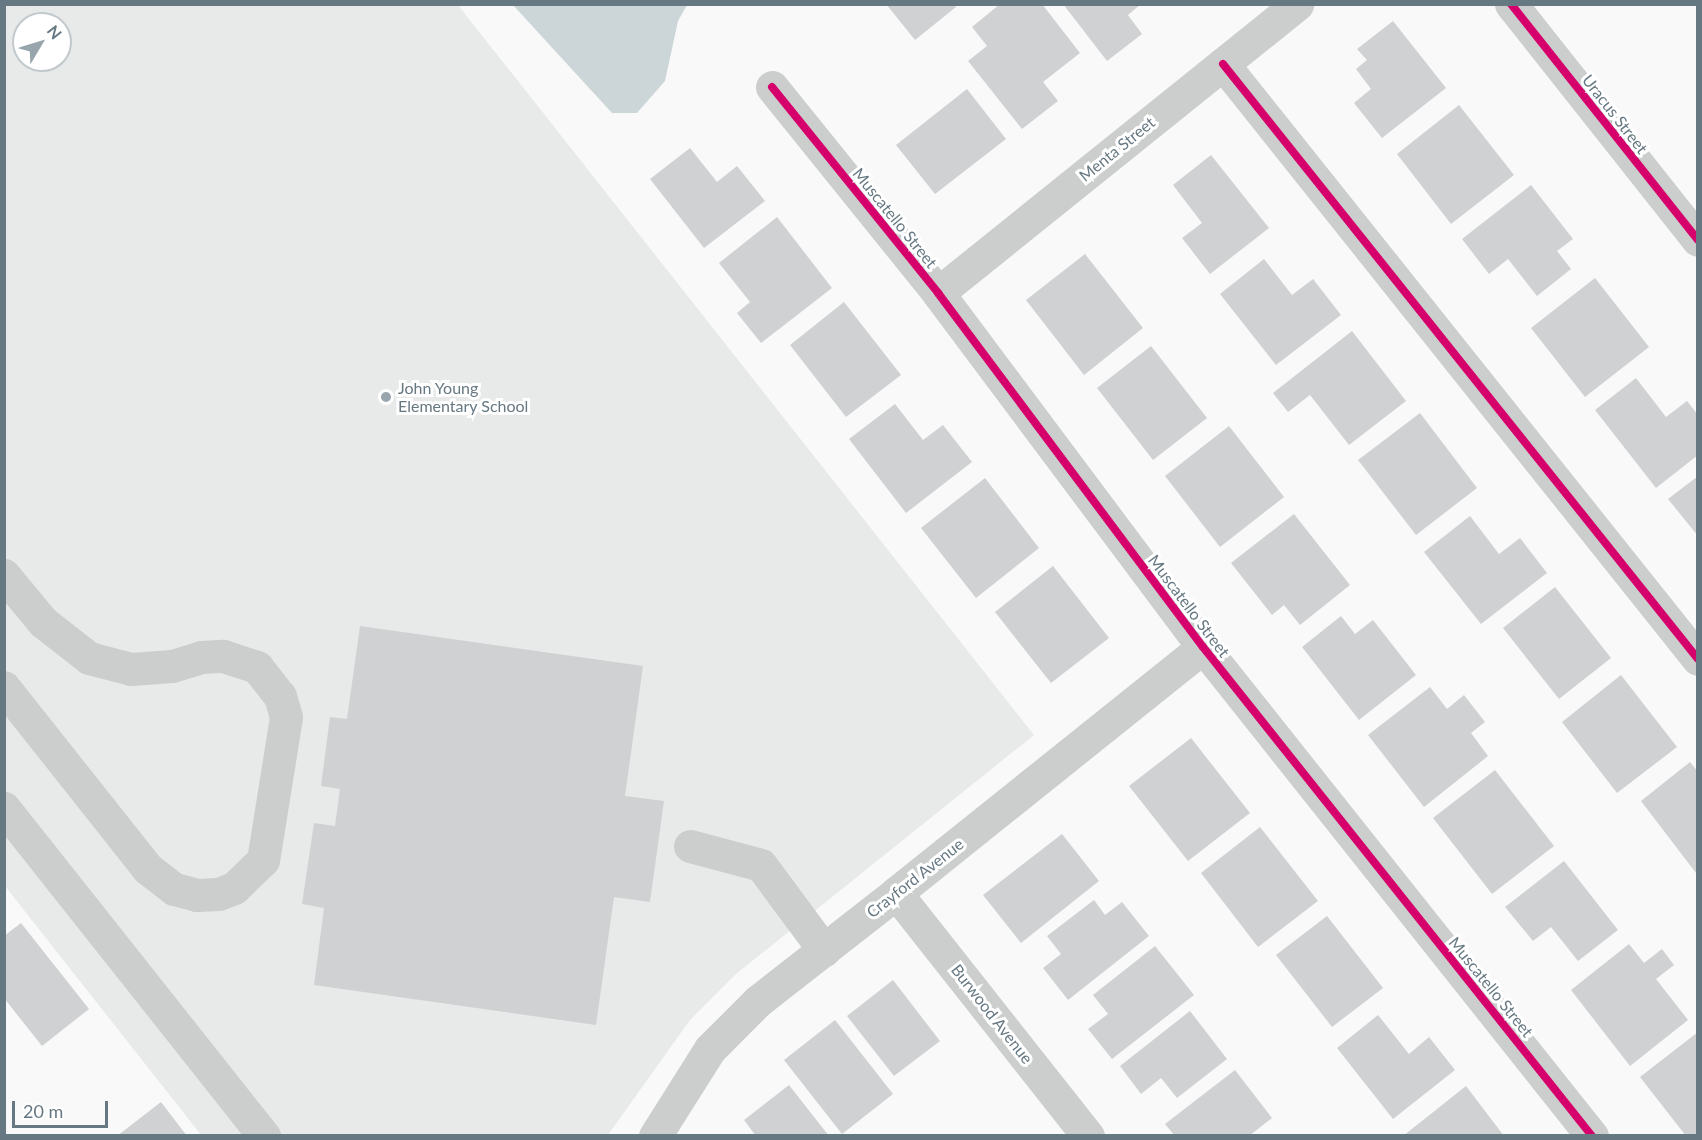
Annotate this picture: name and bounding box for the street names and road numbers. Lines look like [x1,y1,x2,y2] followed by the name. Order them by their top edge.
[1578,71,1652,157] street label: Uracus Street
[1075,113,1159,185] street label: Menta Street
[849,164,941,272] street label: Muscatello Street
[1144,551,1234,661] street label: Muscatello Street
[862,834,968,922] street label: Crayford Avenue
[1445,933,1537,1041] street label: Muscatello Street
[947,960,1037,1068] street label: Burwood Avenue

